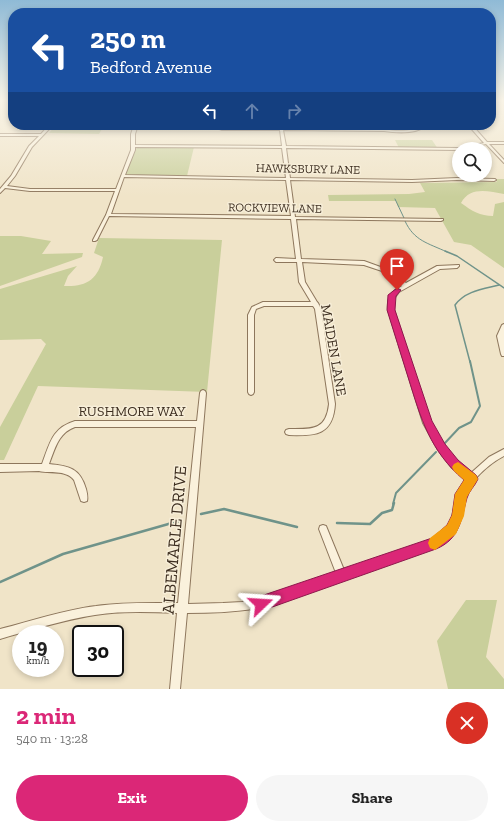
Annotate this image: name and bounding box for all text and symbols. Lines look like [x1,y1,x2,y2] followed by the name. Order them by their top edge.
[90,22,166,55] text: 250 m
[24,24,76,76] icon: left
[90,56,212,78] text: Bedford Avenue
[199,100,221,122] icon: left
[241,100,263,122] icon: ahead
[283,100,305,122] icon: right
[452,142,492,182] map controls
[452,142,492,182] button: search
[256,161,360,177] street label: HAWKSBURY LANE
[228,200,322,216] street label: ROCKVIEW LANE
[380,249,414,290] pin
[386,255,408,277] icon: arrive
[317,303,350,397] street label: MAIDEN LANE
[78,403,186,420] street label: RUSHMORE WAY
[158,465,190,615] street label: ALBEMARLE DRIVE
[240,583,282,625] position arrow
[72,625,124,677] speed limit sign: 30
[29,634,47,658] text: 19
[27,655,49,667] text: km/h
[16,701,76,730] text: 2 min
[446,702,488,744] button: close
[16,731,88,746] text: 540 m · 13:28
[16,775,248,821] button: Exit
[256,775,488,821] button: Share

